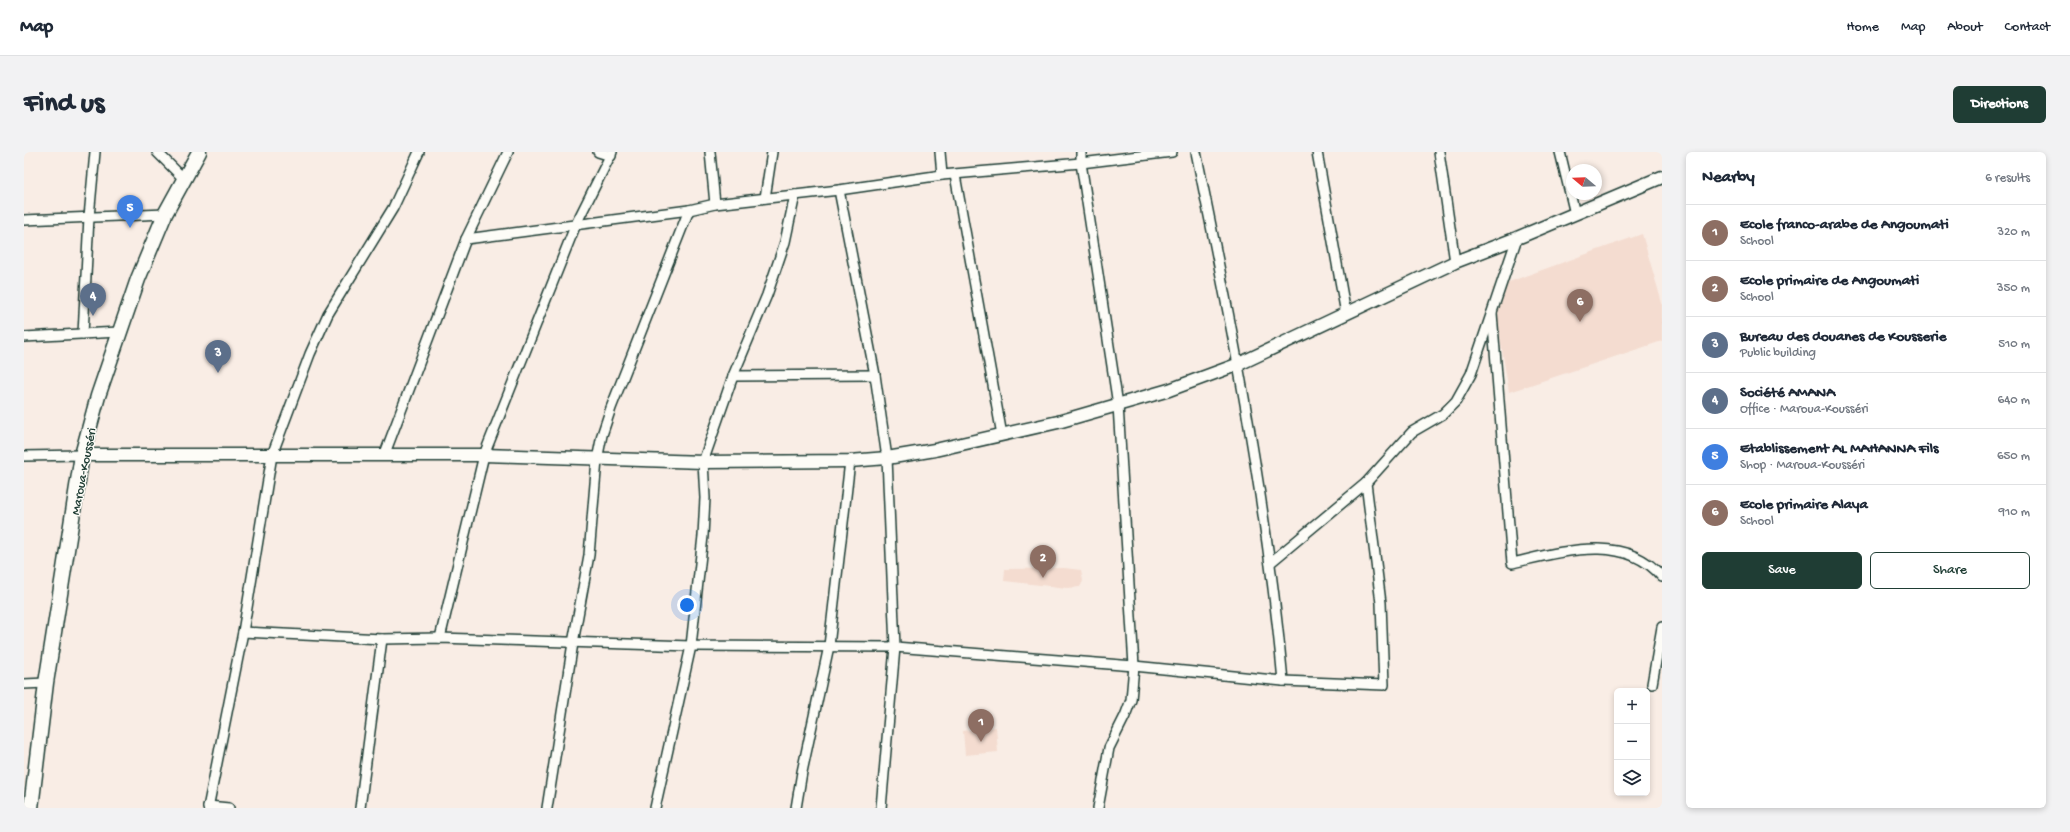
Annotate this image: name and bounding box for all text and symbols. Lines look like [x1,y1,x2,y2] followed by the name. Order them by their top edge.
[20,16,53,39] text: Map
[1847,19,1879,36] text: Home
[1901,19,1925,36] text: Map
[1947,19,1983,36] text: About
[2005,19,2050,36] text: Contact
[1953,86,2046,123] button: Directions
[24,88,104,121] text: Find us
[1566,164,1602,200] north arrow
[1702,168,1755,188] text: Nearby
[1985,171,2030,186] text: 6 results
[117,195,143,228] pin: 5
[1740,216,1949,234] text: Ecole franco-arabe de Angoumati
[1712,225,1718,240] text: 1
[1997,225,2030,240] text: 320 m
[1740,234,1774,249] text: School
[1740,272,1919,290] text: Ecole primaire de Angoumati
[1712,281,1718,296] text: 2
[1997,281,2030,296] text: 350 m
[80,283,106,316] pin: 4
[1567,289,1593,322] pin: 6
[1740,290,1774,305] text: School
[1740,328,1946,346] text: Bureau des douanes de Kousserie
[1712,337,1718,352] text: 3
[1998,337,2030,352] text: 510 m
[205,340,231,373] pin: 3
[1740,346,1816,361] text: Public building
[1740,384,1835,402] text: Société AMANA
[1712,393,1718,408] text: 4
[1998,393,2030,408] text: 640 m
[1740,402,1869,417] text: Office · Maroua-Kousséri
[69,426,100,516] street label: Maroua-Kousséri
[1740,440,1939,458] text: Etablissement AL MAHANNA Fils
[1712,449,1718,464] text: 5
[1997,449,2030,464] text: 650 m
[1740,458,1865,473] text: Shop · Maroua-Kousséri
[1740,496,1868,514] text: Ecole primaire Alaya
[1712,505,1718,520] text: 6
[1999,505,2030,520] text: 910 m
[1740,514,1774,529] text: School
[1030,545,1056,578] pin: 2
[1702,552,1862,589] button: Save
[1870,552,2030,589] button: Share
[677,595,697,615] your location
[1614,688,1650,796] map controls
[1614,688,1650,724] button: +
[968,709,994,742] pin: 1
[1614,724,1650,760] button: −
[1614,760,1650,796] button: layers

